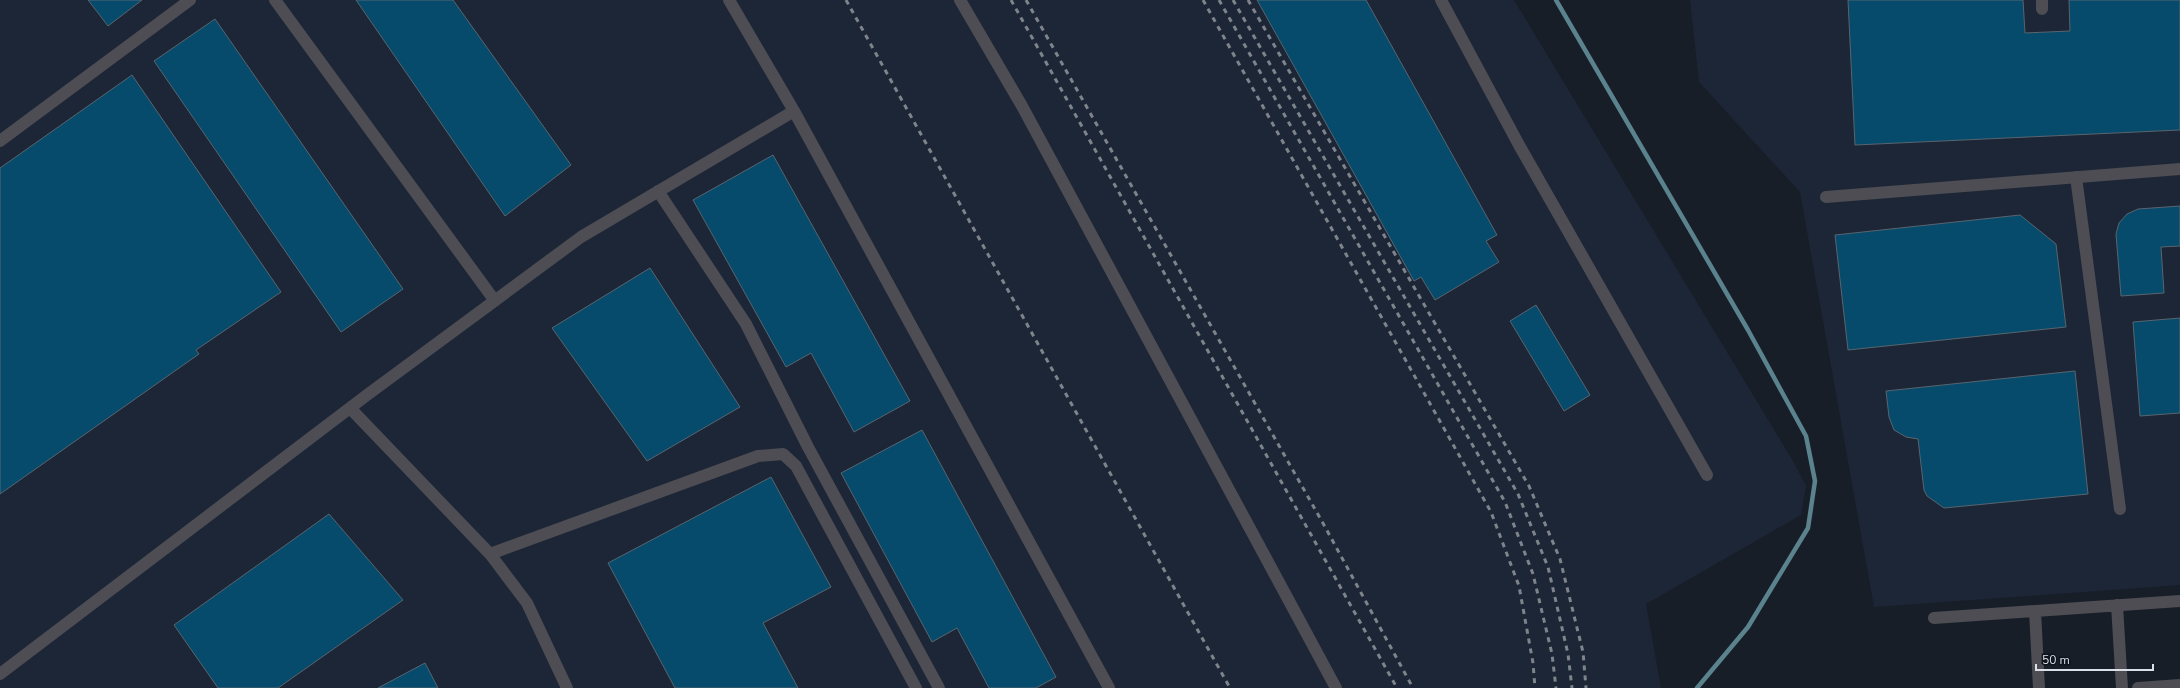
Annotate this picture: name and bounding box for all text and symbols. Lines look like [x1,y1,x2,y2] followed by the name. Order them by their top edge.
[2036,646,2153,672] scale bar
[2042,652,2070,668] text: 50 m

